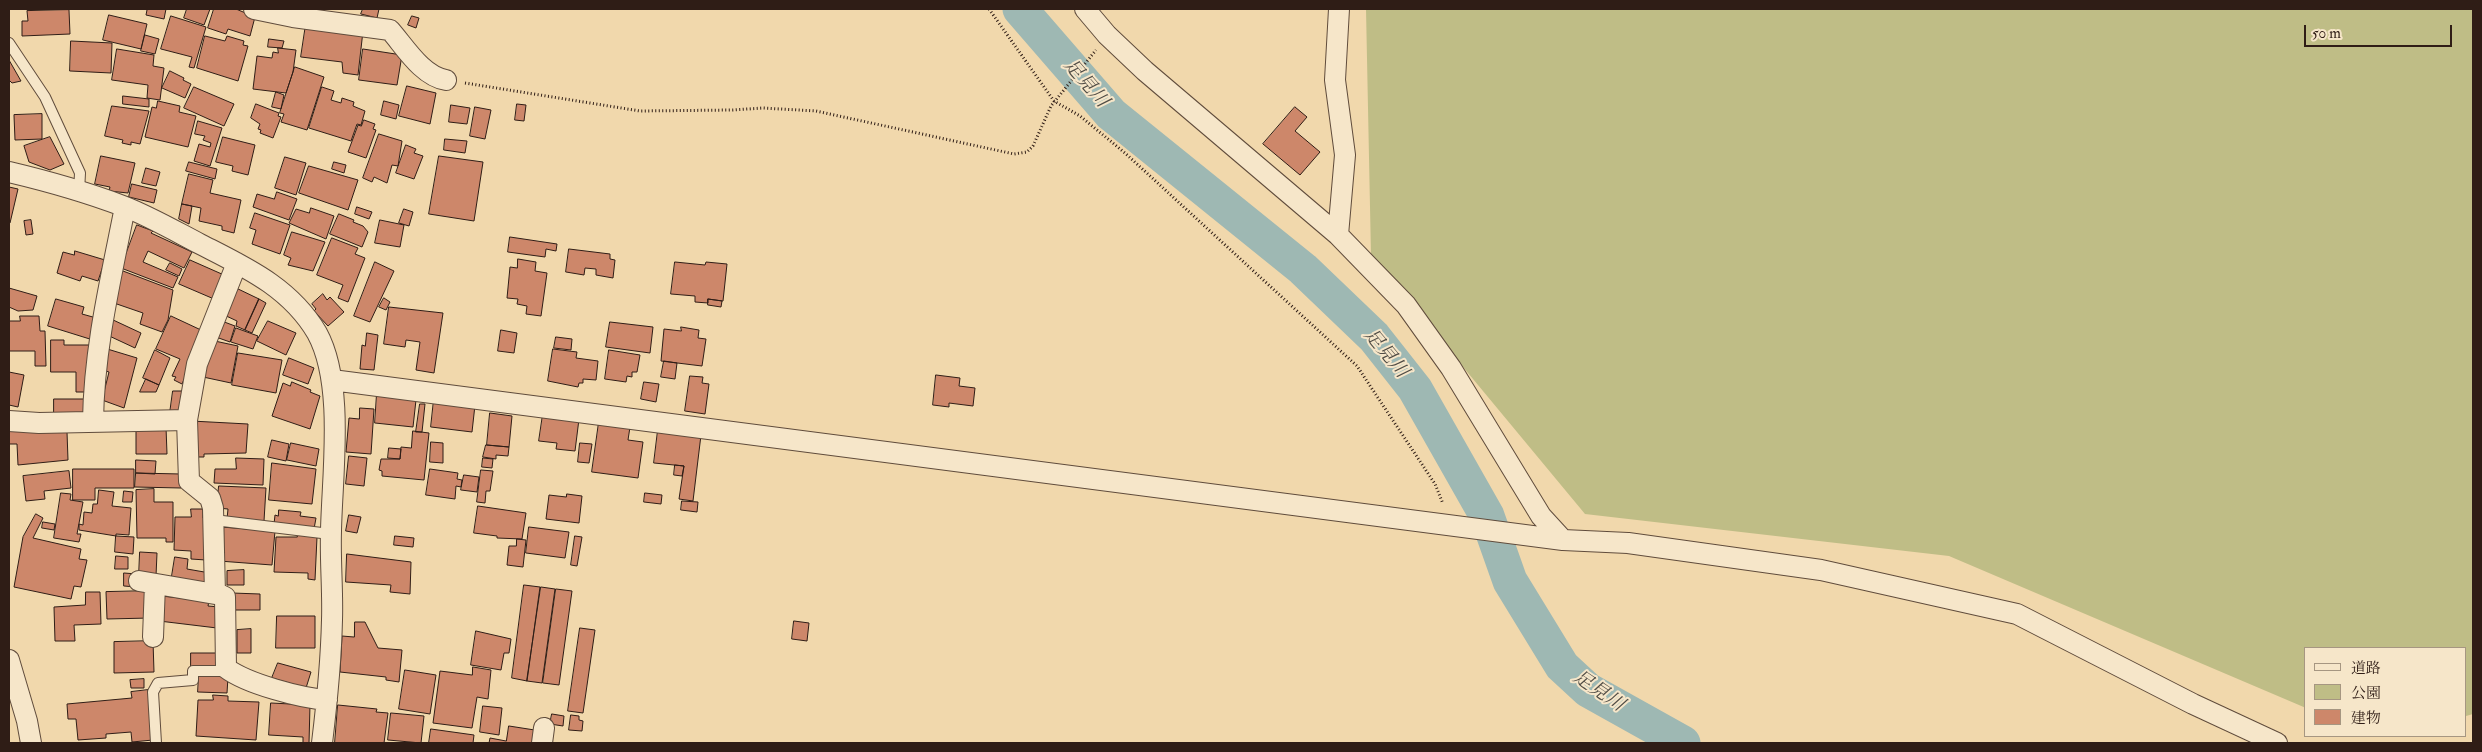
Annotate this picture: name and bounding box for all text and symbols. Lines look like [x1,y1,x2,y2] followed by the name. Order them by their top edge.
[2307,15,2454,47] scale bar
[2312,24,2341,43] text: 50 m
[1058,55,1112,113] water label: 足見川
[1358,325,1412,383] water label: 足見川
[2304,647,2467,737] legend
[2351,659,2381,678] text: 道路
[1568,667,1628,717] water label: 足見川
[2351,684,2381,703] text: 公園
[2351,709,2381,728] text: 建物

